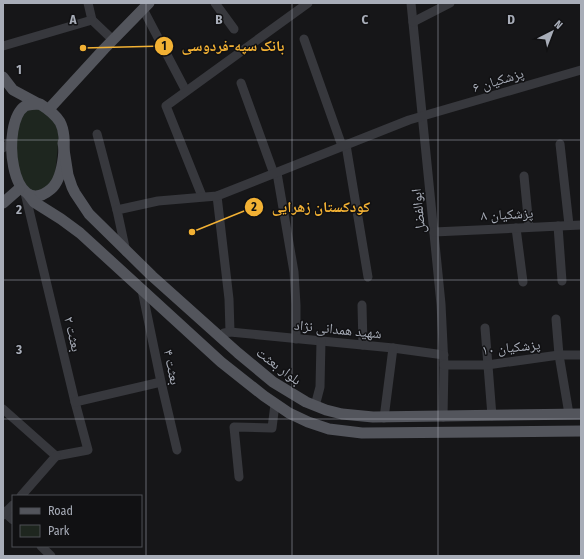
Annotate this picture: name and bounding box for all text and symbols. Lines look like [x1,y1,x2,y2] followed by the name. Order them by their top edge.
[68,12,77,27] text: A
[215,12,223,27] text: B
[362,12,369,27] text: C
[507,12,515,27] text: D
[532,12,572,52] north arrow
[552,18,565,32] text: N
[154,33,293,60] callout: بانک سپه-فردوسی
[182,37,284,55] text: بانک سپه-فردوسی
[161,39,167,53] text: 1
[16,62,22,77] text: 1
[471,65,526,96] street label: پزشکیان ۶
[408,188,429,234] street label: ابوالفضل
[244,193,379,220] callout: کودکستان زهرایی
[272,198,371,216] text: کودکستان زهرایی
[250,200,257,214] text: 2
[15,202,22,217] text: 2
[480,205,534,224] street label: پزشکیان ۸
[60,315,85,354] street label: بعثت ۲
[293,316,382,343] street label: شهید همدانی نژاد
[481,336,541,359] street label: پزشکیان ۱۰
[15,342,22,357] text: 3
[253,344,305,389] street label: بلوار بعثت
[159,348,184,386] street label: بعثت ۴
[12,495,142,547] legend
[48,504,73,518] text: Road
[48,524,70,538] text: Park

